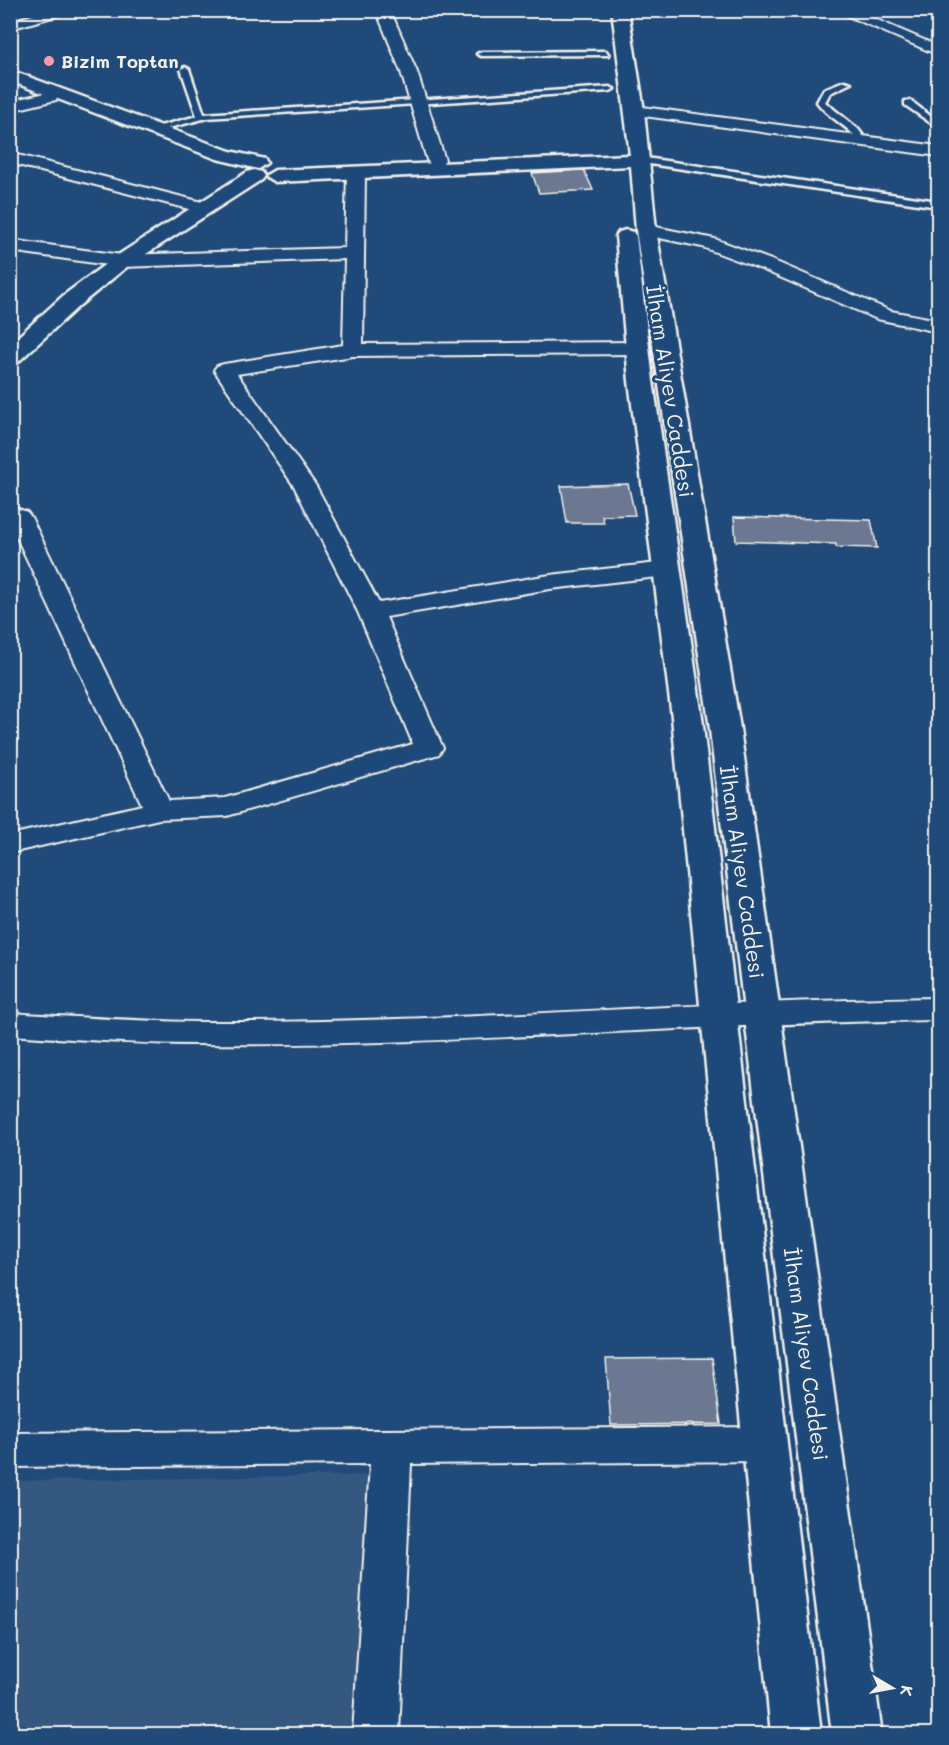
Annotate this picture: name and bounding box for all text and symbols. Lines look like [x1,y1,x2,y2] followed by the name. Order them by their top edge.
[61,49,179,73] place label: Bizim Toptan
[42,54,56,68] marker: Bizim Toptan
[641,283,701,499] street label: İlham Aliyev Caddesi
[715,764,771,980] street label: İlham Aliyev Caddesi
[779,1246,835,1462] street label: İlham Aliyev Caddesi
[862,1658,922,1718] north arrow
[896,1684,919,1698] text: K

